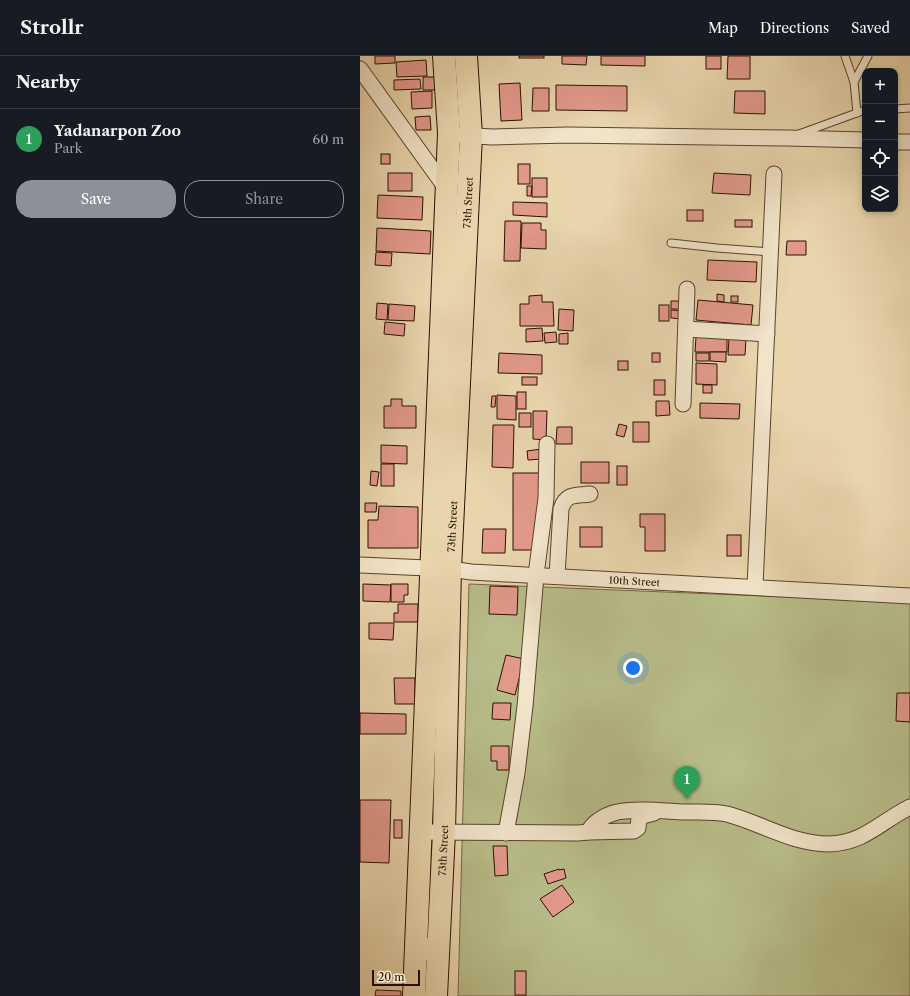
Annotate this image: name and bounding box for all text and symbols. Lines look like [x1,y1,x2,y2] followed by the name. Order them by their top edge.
[20,16,84,39] text: Strollr
[708,19,738,37] text: Map
[760,19,829,37] text: Directions
[851,19,890,37] text: Saved
[862,68,898,212] map controls
[862,68,898,104] button: +
[16,72,80,92] text: Nearby
[862,104,898,140] button: −
[54,121,181,140] text: Yadanarpon Zoo
[26,131,32,147] text: 1
[313,131,344,147] text: 60 m
[54,140,82,156] text: Park
[862,140,898,176] button: locate
[461,176,476,229] street label: 73th Street
[862,176,898,212] button: layers
[16,180,176,218] button: Save
[184,180,344,218] button: Share
[445,500,460,552] street label: 73th Street
[608,574,661,589] street label: 10th Street
[623,658,643,678] your location
[674,766,700,799] pin: 1
[436,824,451,876] street label: 73th Street
[372,968,420,987] scale bar
[378,970,404,984] text: 20 m

